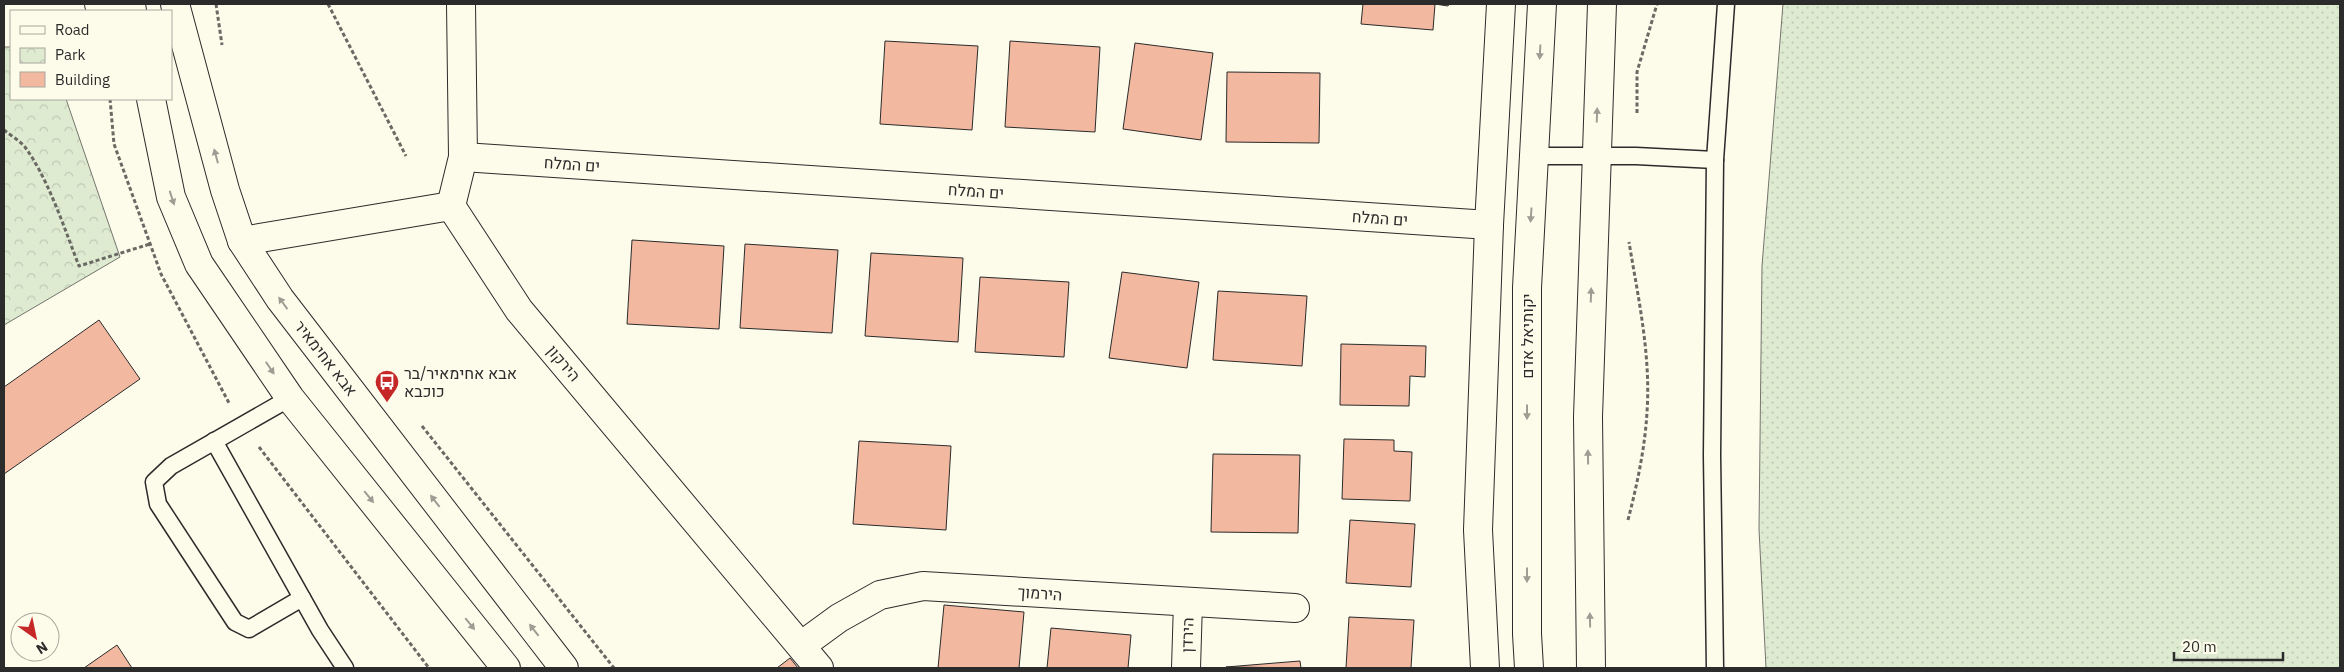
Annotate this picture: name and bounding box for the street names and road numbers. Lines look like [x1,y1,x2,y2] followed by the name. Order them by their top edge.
[543,152,601,176] street label: ים המלח
[947,179,1005,203] street label: ים המלח
[1351,206,1409,230] street label: ים המלח
[1517,293,1537,379] street label: יקותיאל אדם
[290,316,362,400] street label: אבא אחימאיר
[543,341,585,385] street label: הירקון
[1017,581,1063,605] street label: הירמוך
[1176,617,1198,653] street label: הירדן

